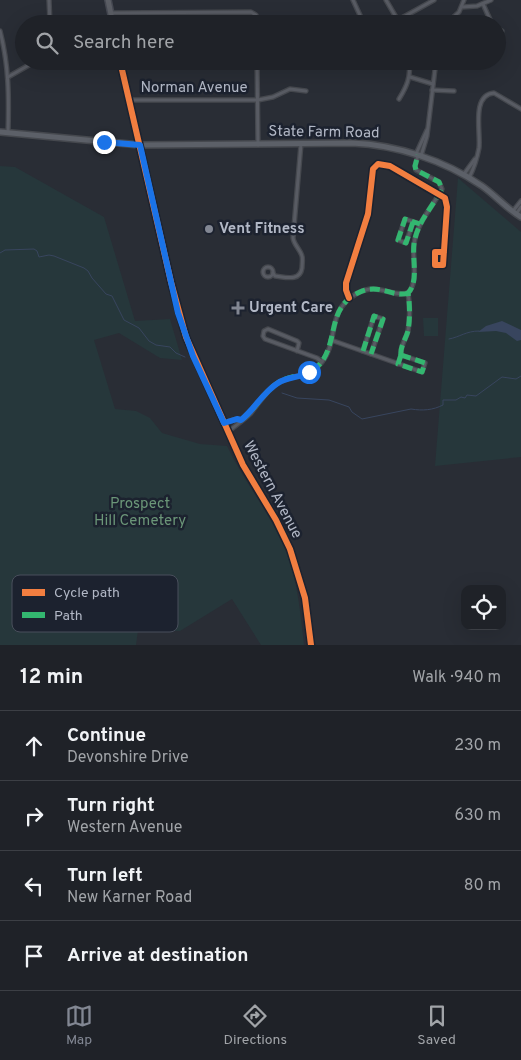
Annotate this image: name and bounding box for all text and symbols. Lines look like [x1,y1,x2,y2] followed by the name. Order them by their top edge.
[15,15,506,70] search box
[33,29,61,57] icon: search
[73,31,175,55] text: Search here
[140,79,248,98] street label: Norman Avenue
[268,123,380,143] street label: State Farm Road
[93,131,116,154] route end
[219,220,305,239] place label: Vent Fitness
[203,223,215,235] marker: Vent Fitness
[249,299,333,318] place label: Urgent Care
[231,301,245,315] marker: Urgent Care
[298,361,321,384] route start
[238,438,306,542] street label: Western Avenue
[94,495,186,531] park label: Prospect Hill Cemetery
[12,575,178,632] legend
[54,585,120,602] text: Cycle path
[461,585,506,630] map controls
[461,585,506,630] button: locate
[54,608,83,625] text: Path
[20,664,83,691] text: 12 min
[412,668,501,688] text: Walk · 940 m
[67,724,146,748] text: Continue
[20,732,48,760] icon: ahead
[454,736,501,756] text: 230 m
[67,748,189,768] text: Devonshire Drive
[67,794,155,818] text: Turn right
[20,802,48,830] icon: right
[454,806,501,826] text: 630 m
[67,818,182,838] text: Western Avenue
[67,864,143,888] text: Turn left
[20,872,48,900] icon: left
[464,876,501,896] text: 80 m
[67,888,192,908] text: New Karner Road
[20,942,48,970] icon: arrive
[67,944,248,968] text: Arrive at destination
[65,1002,93,1049] tab: Map
[223,1002,287,1049] tab: Directions
[417,1002,456,1049] tab: Saved

